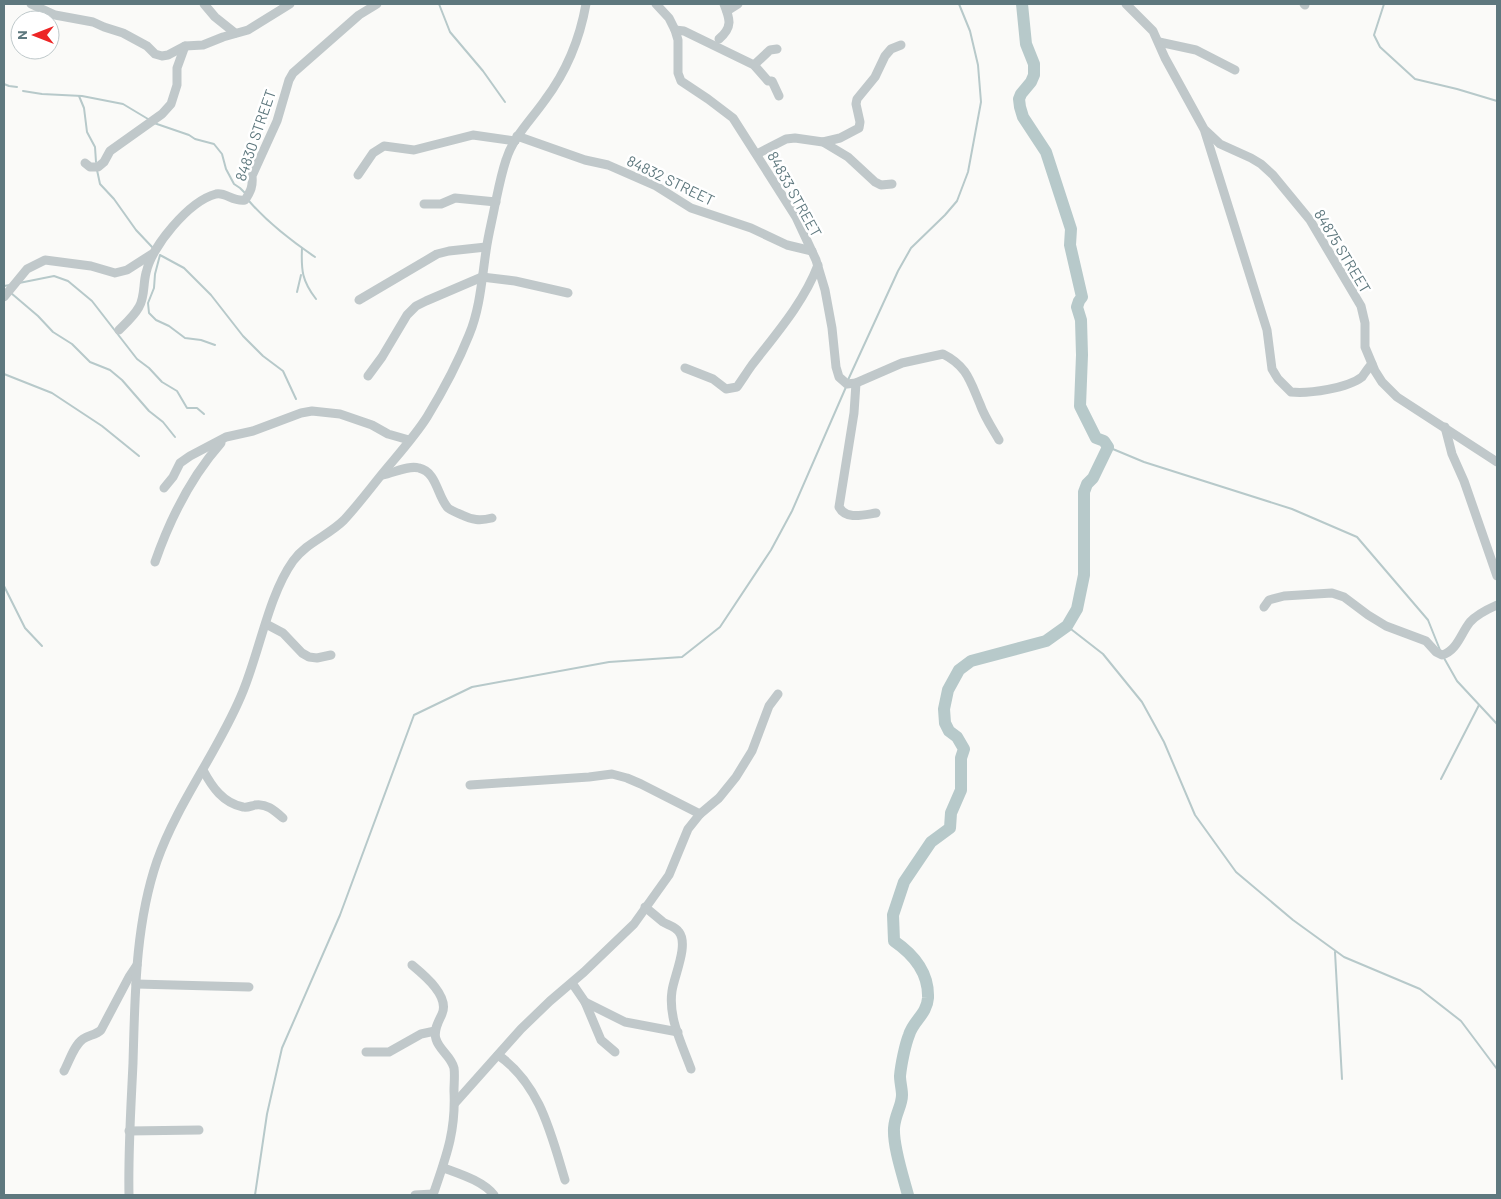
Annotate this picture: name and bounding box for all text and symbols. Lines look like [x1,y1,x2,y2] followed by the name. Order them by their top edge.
[10,10,60,60] north arrow
[13,30,30,40] text: N
[231,87,279,183] street label: 84830 STREET
[764,148,826,240] street label: 84833 STREET
[624,151,718,209] street label: 84832 STREET
[1311,206,1375,296] street label: 84875 STREET

